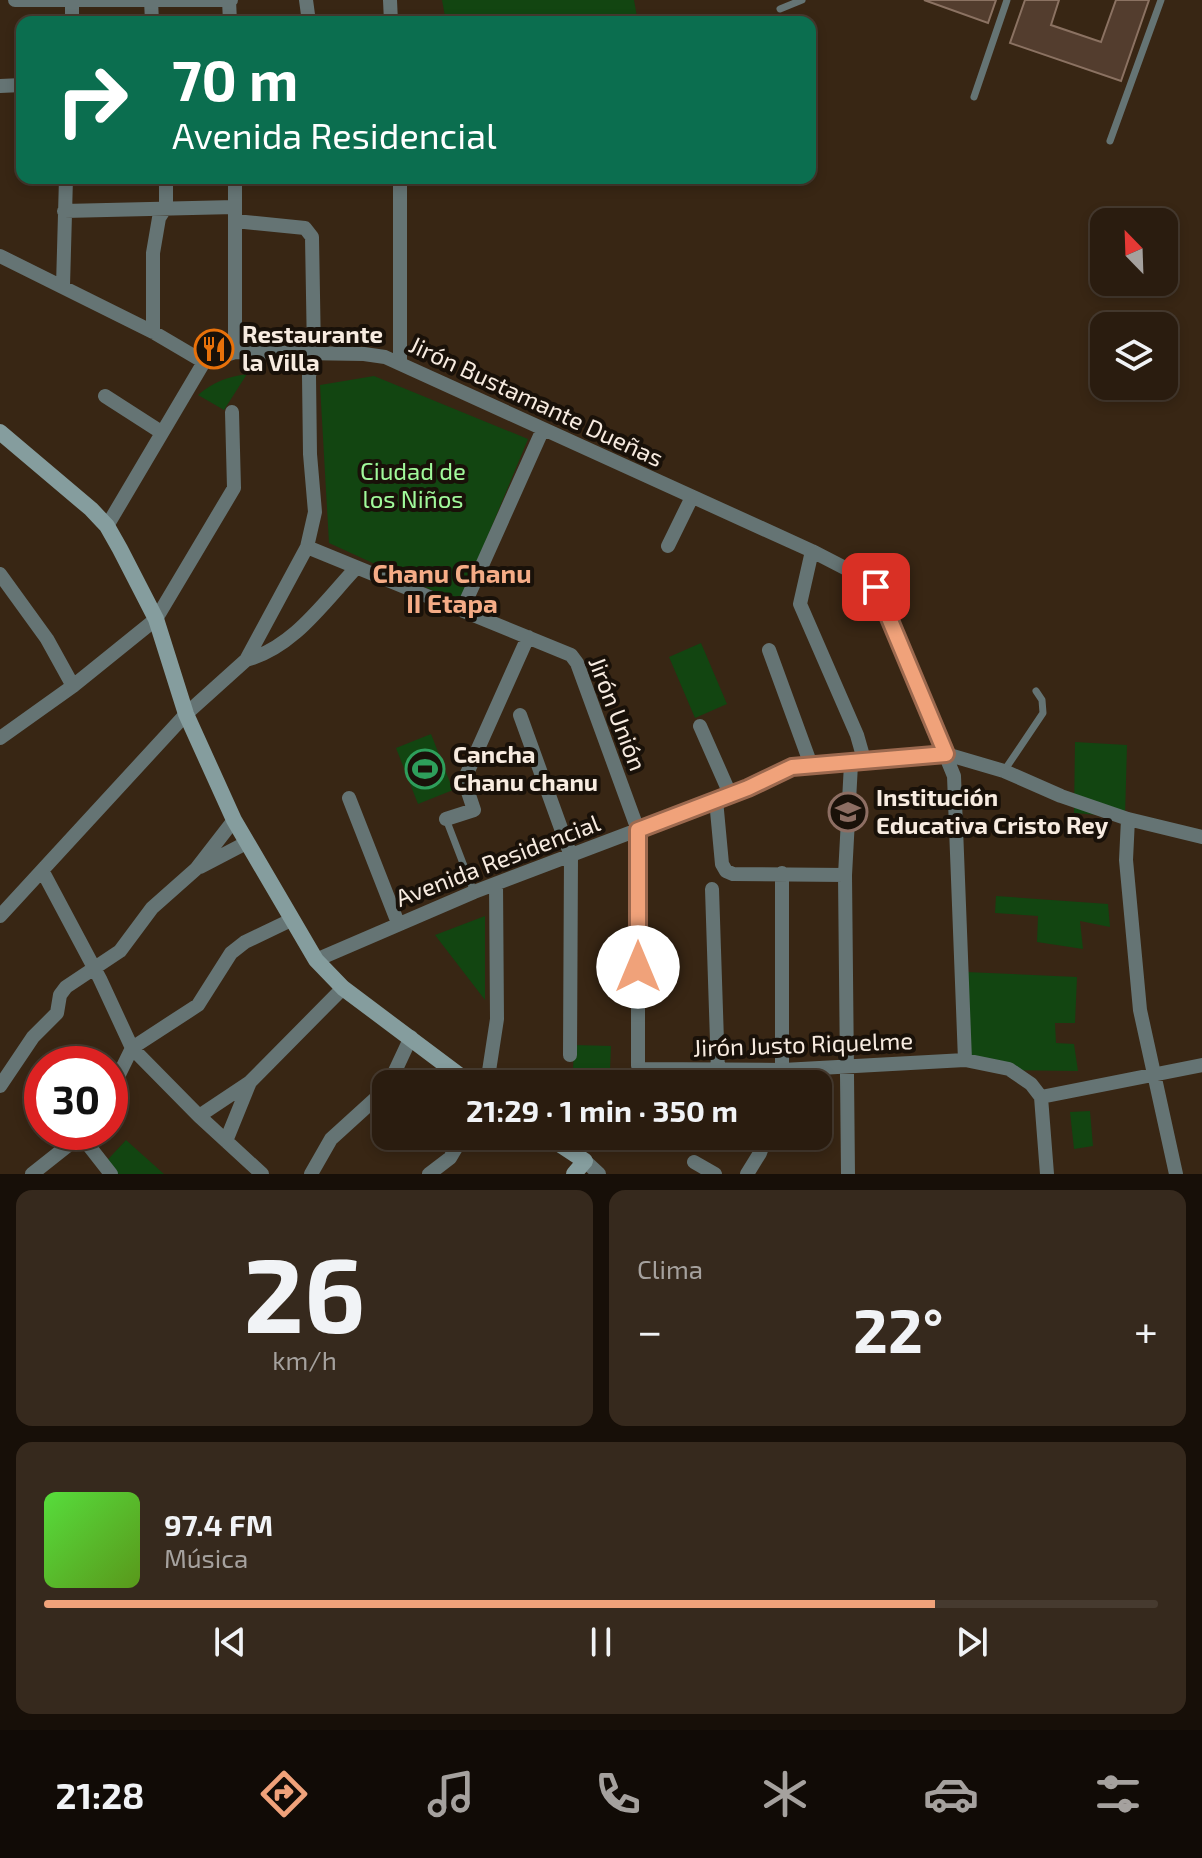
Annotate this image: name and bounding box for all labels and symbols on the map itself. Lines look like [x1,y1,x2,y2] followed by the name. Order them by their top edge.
[1090,208,1178,296] north arrow
[242,319,383,376] place label: Restaurante la Villa
[193,328,235,370] restaurant icon: Restaurante la Villa
[405,329,668,472] street label: Jirón Bustamante Dueñas
[360,456,466,513] park label: Ciudad de los Niños
[842,553,910,621] pin
[372,557,532,618] district label: Chanu Chanu II Etapa
[583,652,653,775] street label: Jirón Unión
[453,739,598,796] place label: Cancha Chanu chanu
[404,748,446,790] sports icon: Cancha Chanu chanu
[876,782,1109,839] place label: Institución Educativa Cristo Rey
[827,791,869,833] school or university icon: Institución Educativa Cristo Rey
[391,807,604,912] street label: Avenida Residencial
[596,925,680,1009] position arrow
[692,1025,913,1062] street label: Jirón Justo Riquelme
[24,1046,128,1150] speed limit sign: 30

